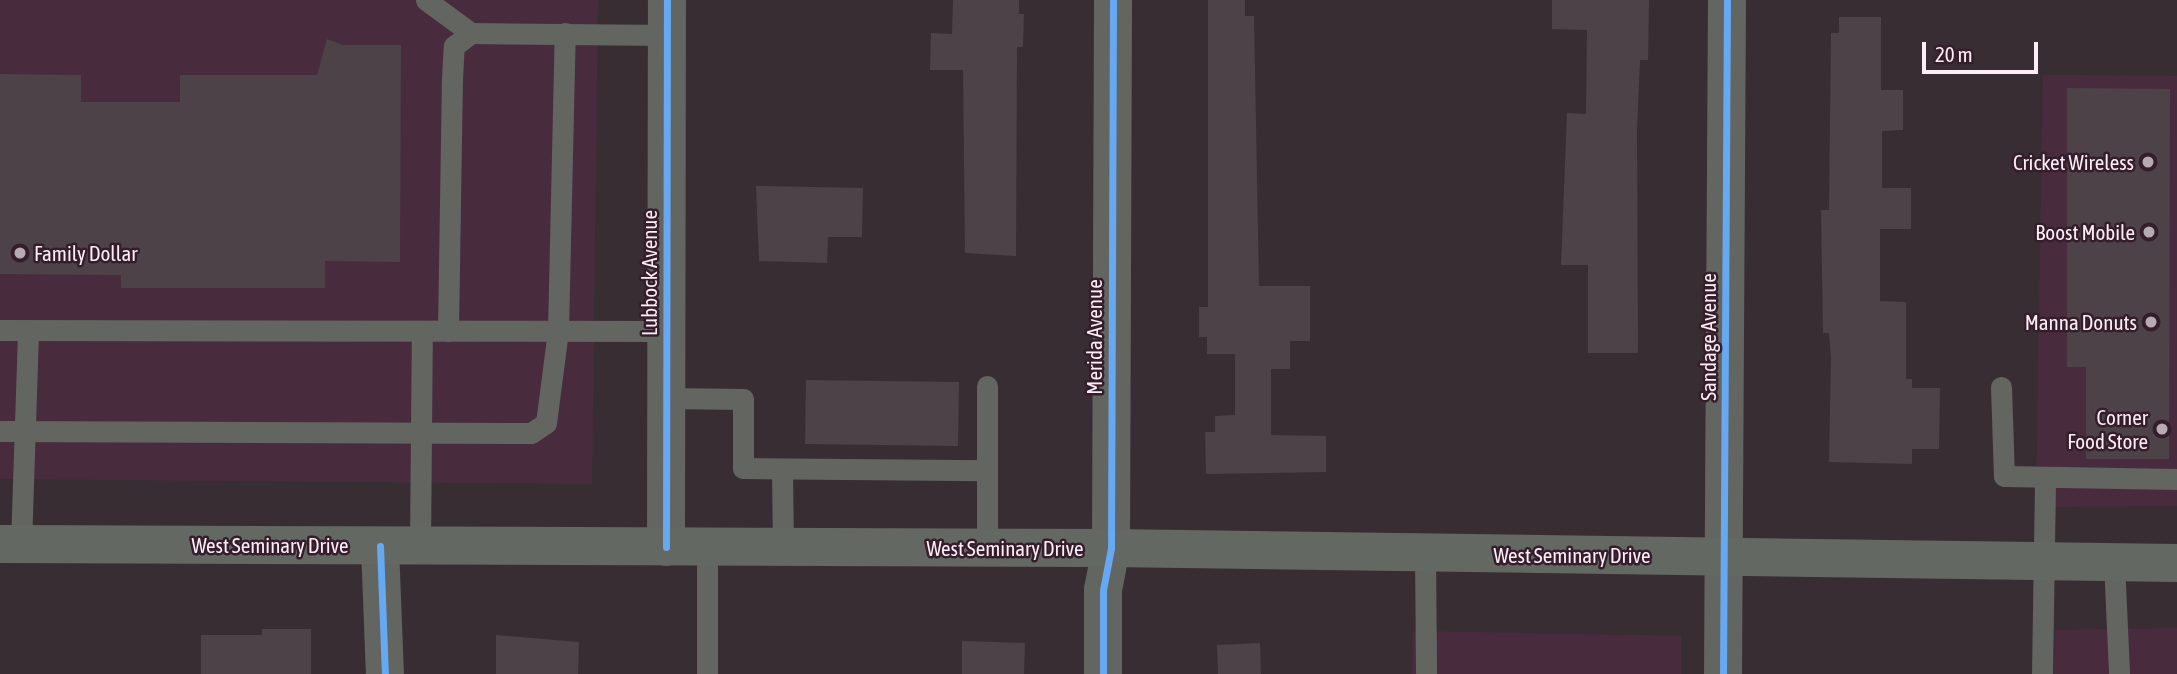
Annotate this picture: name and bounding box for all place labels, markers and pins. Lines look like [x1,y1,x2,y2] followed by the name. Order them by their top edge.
[2013,149,2134,175] place label: Cricket Wireless
[2140,154,2156,170] marker: Cricket Wireless
[2035,219,2135,245] place label: Boost Mobile
[2141,224,2157,240] marker: Boost Mobile
[34,240,137,266] place label: Family Dollar
[12,245,28,261] marker: Family Dollar
[2025,309,2137,335] place label: Manna Donuts
[2143,314,2159,330] marker: Manna Donuts
[2067,404,2148,454] place label: Corner Food Store
[2154,421,2170,437] marker: Corner Food Store

